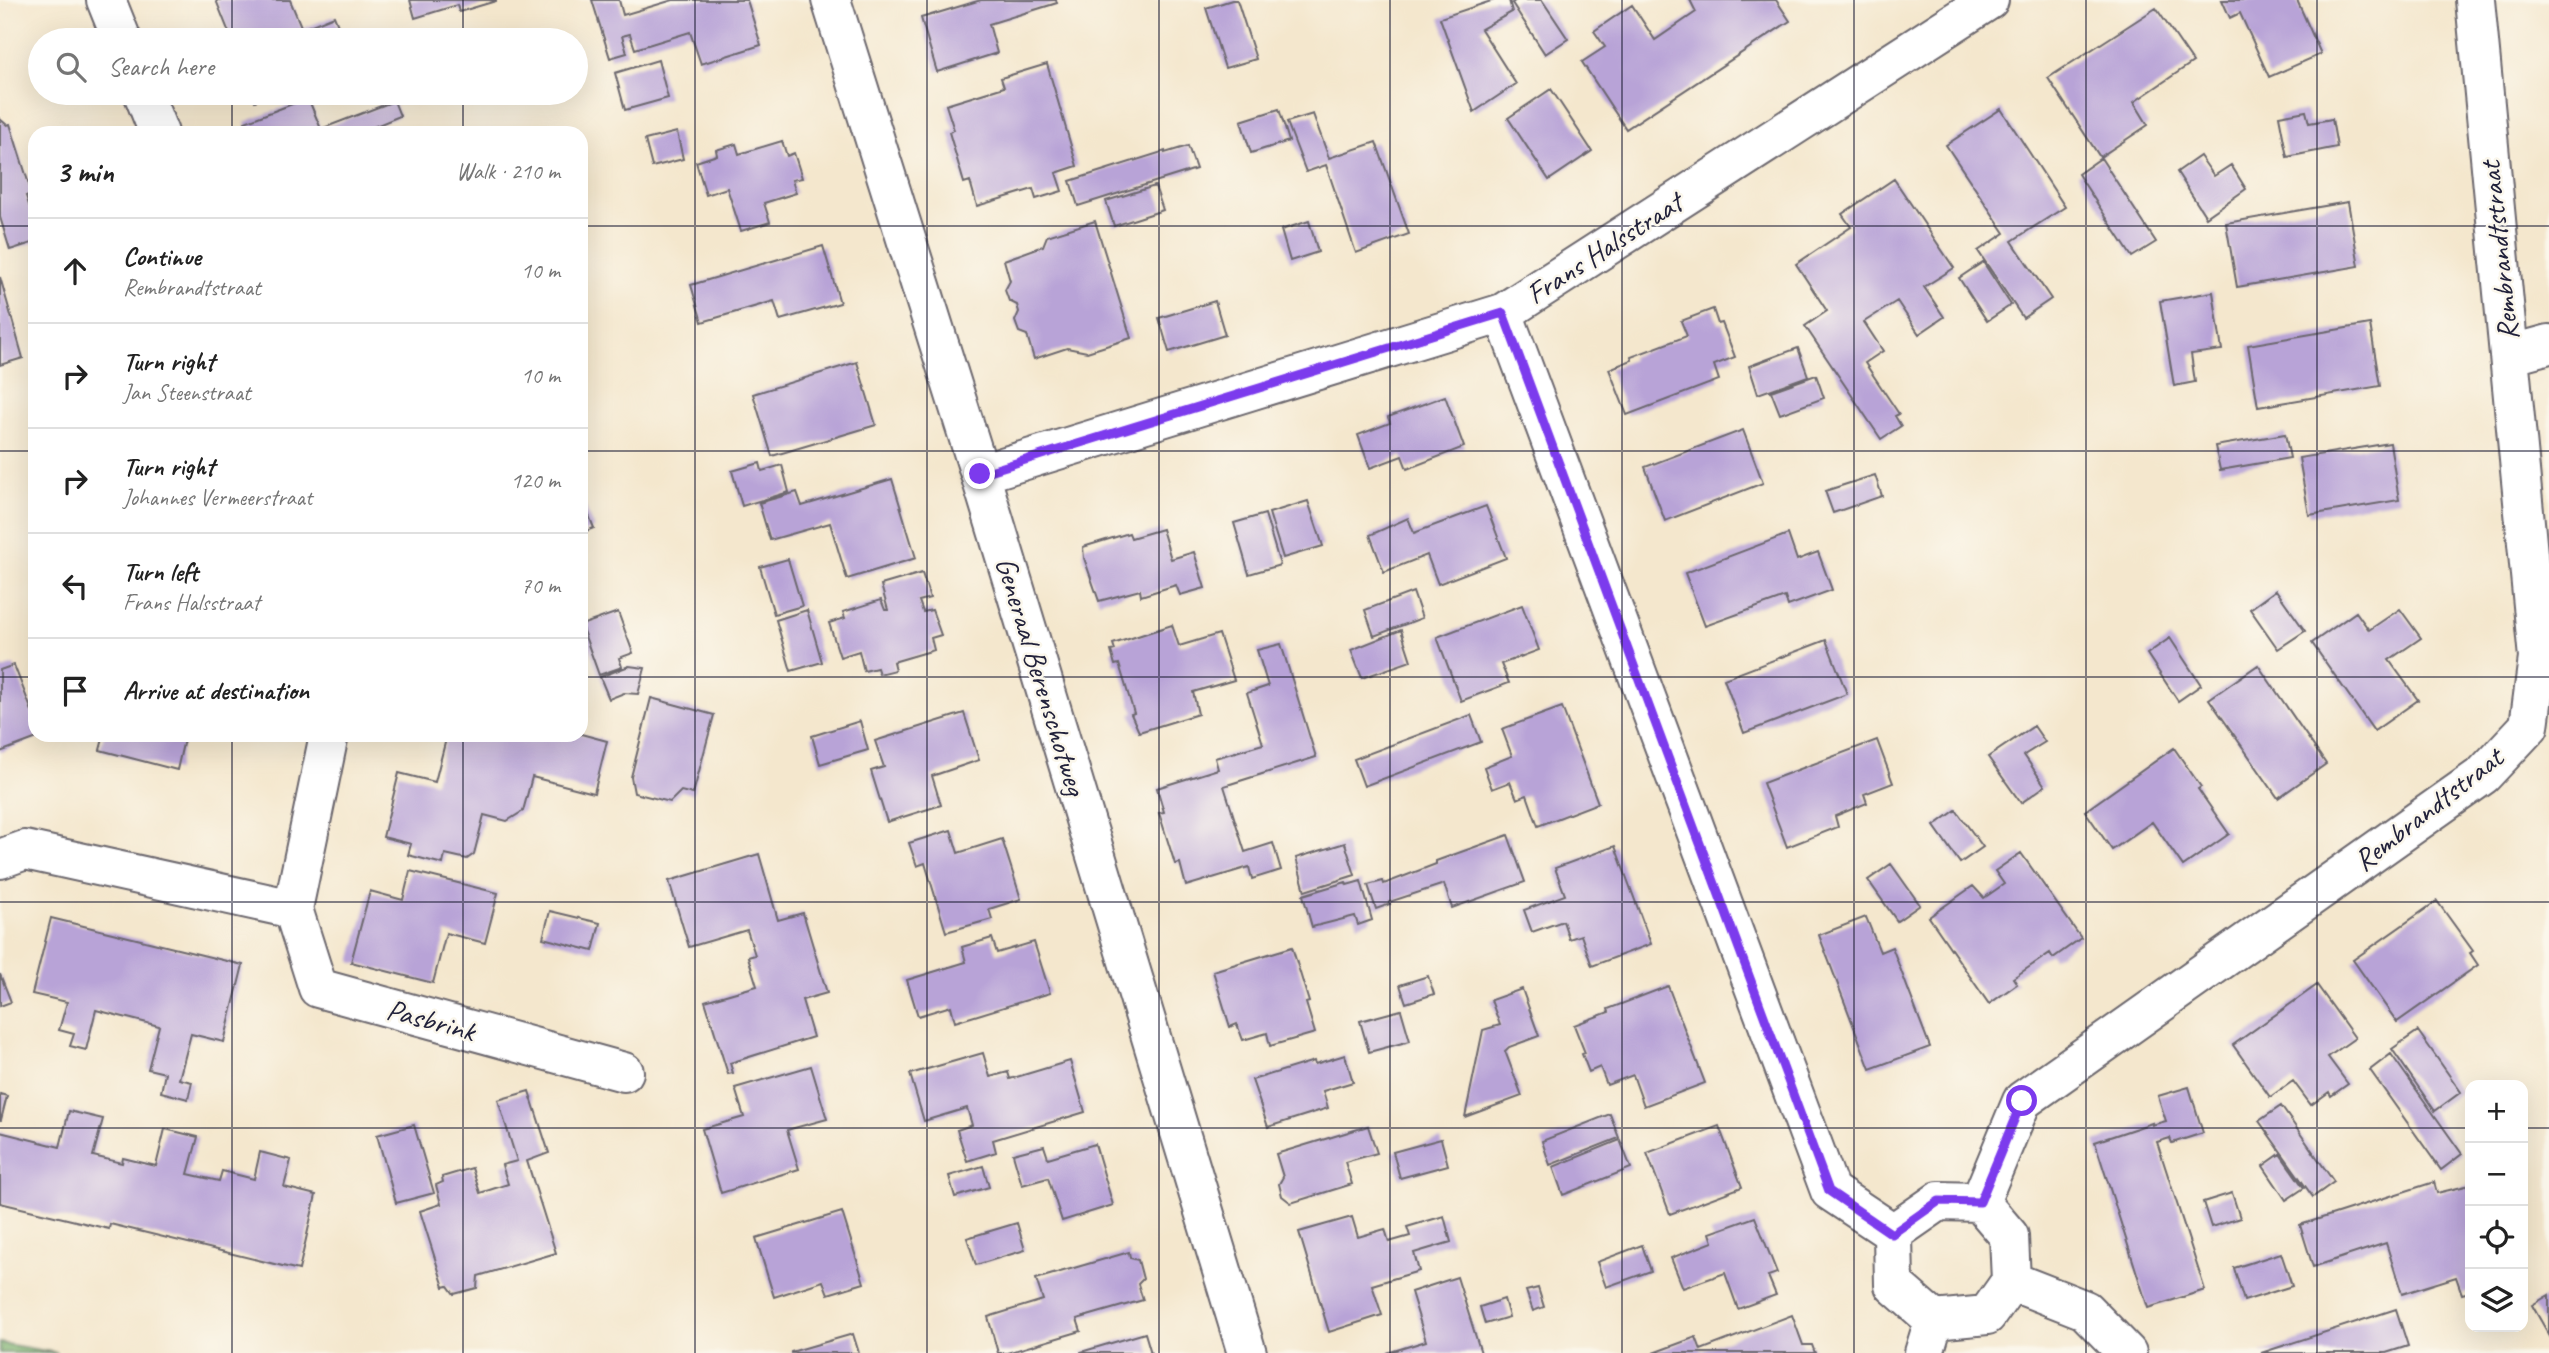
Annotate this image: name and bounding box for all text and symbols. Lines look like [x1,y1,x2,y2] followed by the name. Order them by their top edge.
[28,28,588,105] search box
[52,48,90,86] icon: search
[108,50,214,83] text: Search here
[56,153,113,191] text: 3 min
[456,157,560,186] text: Walk · 210 m
[2470,157,2527,342] street label: Rembrandtstraat
[1519,181,1693,313] street label: Frans Halsstraat
[123,240,201,273] text: Continue
[56,252,94,290] icon: ahead
[521,256,560,285] text: 10 m
[123,273,261,302] text: Rembrandtstraat
[123,345,214,378] text: Turn right
[56,357,94,395] icon: right
[521,361,560,390] text: 10 m
[123,378,251,407] text: Jan Steenstraat
[123,450,214,483] text: Turn right
[964,458,995,489] route end
[56,462,94,500] icon: right
[511,466,560,495] text: 120 m
[123,483,312,512] text: Johannes Vermeerstraat
[987,553,1096,802] street label: Generaal Berenschotweg
[123,555,198,588] text: Turn left
[56,567,94,605] icon: left
[521,571,560,600] text: 70 m
[123,588,260,617] text: Frans Halsstraat
[56,672,94,710] icon: arrive
[123,674,309,707] text: Arrive at destination
[2346,737,2513,879] street label: Rembrandtstraat
[383,990,481,1051] street label: Pasbrink
[2465,1080,2528,1332] map controls
[2465,1080,2528,1143] button: +
[2006,1085,2037,1116] route start
[2465,1143,2528,1206] button: −
[2465,1206,2528,1269] button: locate
[2465,1269,2528,1332] button: layers

